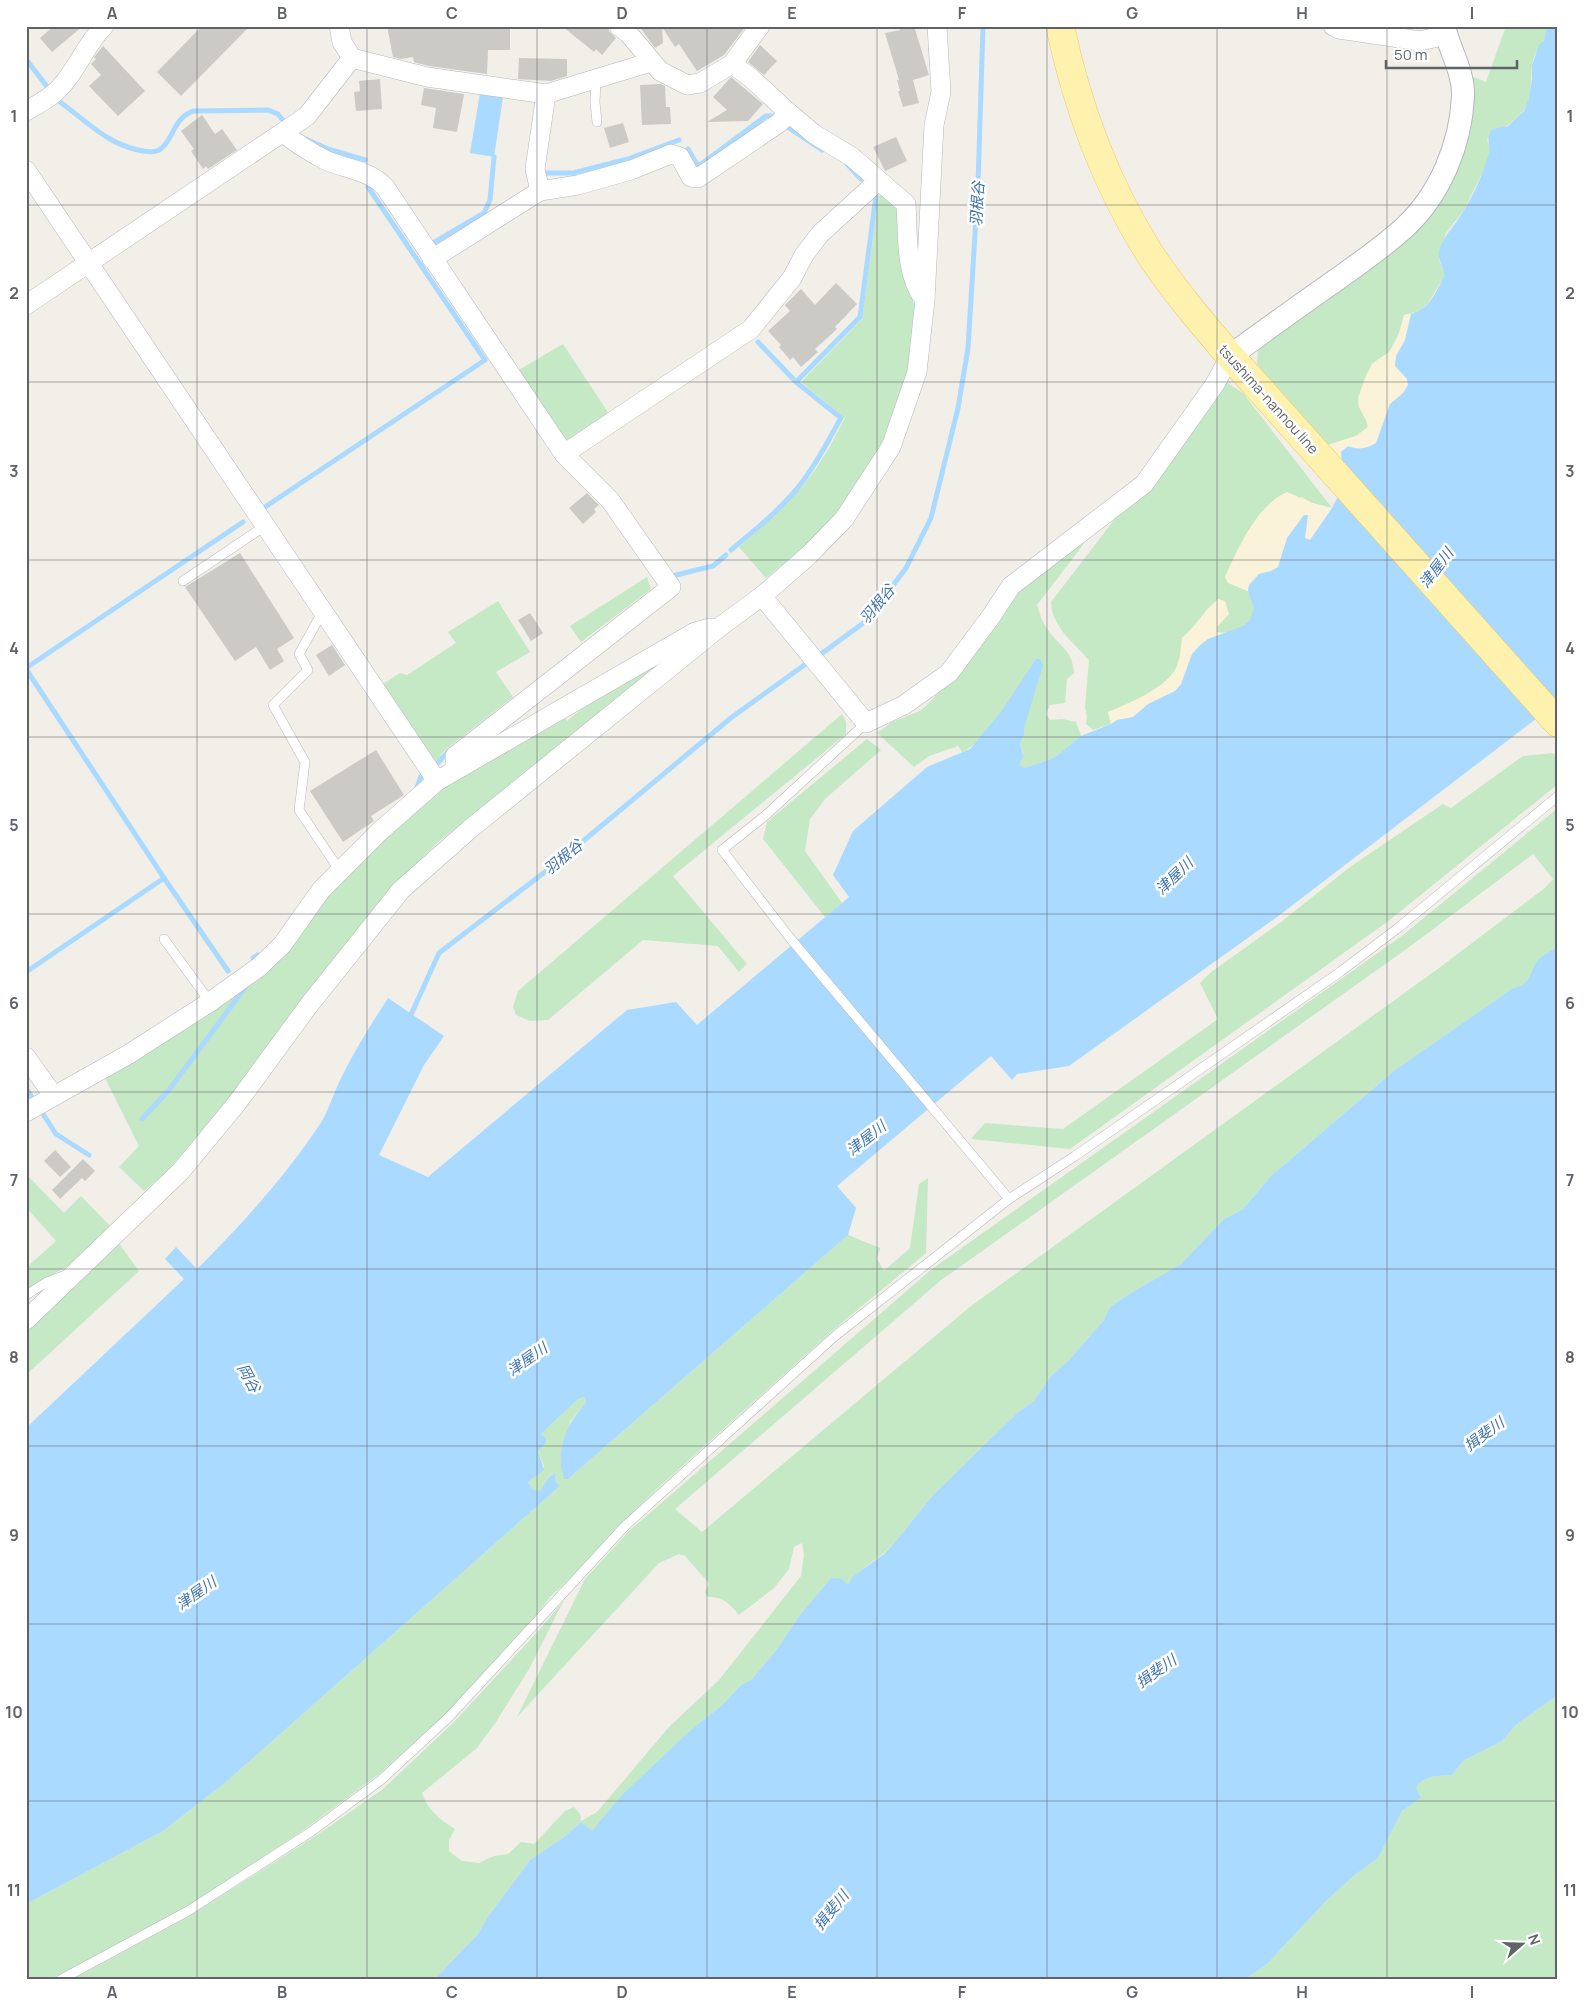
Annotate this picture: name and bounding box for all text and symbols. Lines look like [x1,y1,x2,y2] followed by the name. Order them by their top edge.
[107,2,118,24] text: A
[277,2,287,24] text: B
[446,2,458,24] text: C
[616,2,628,24] text: D
[787,2,797,24] text: E
[958,2,967,24] text: F
[1126,2,1138,24] text: G
[1296,2,1308,24] text: H
[1470,2,1474,24] text: I
[1386,38,1518,70] scale bar
[1394,44,1428,65] text: 50 m
[10,105,18,127] text: 1
[1566,105,1574,127] text: 1
[965,179,989,227] water label: 羽根谷
[9,282,19,304] text: 2
[1565,282,1575,304] text: 2
[1215,340,1323,458] street label: tsushima-nannou line
[9,460,19,482] text: 3
[1565,460,1575,482] text: 3
[1414,542,1459,592] water label: 津屋川
[854,578,901,628] water label: 羽根谷
[9,637,19,659] text: 4
[1565,637,1575,659] text: 4
[9,814,19,836] text: 5
[1565,814,1575,836] text: 5
[539,833,589,879] water label: 羽根谷
[1151,851,1199,899] water label: 津屋川
[9,992,19,1014] text: 6
[1565,992,1575,1014] text: 6
[842,1115,892,1160] water label: 津屋川
[10,1169,18,1191] text: 7
[1566,1169,1574,1191] text: 7
[503,1336,553,1381] water label: 津屋川
[9,1346,19,1368] text: 8
[1565,1346,1575,1368] text: 8
[233,1360,266,1398] water label: 岡谷
[1460,1411,1510,1456] water label: 揖斐川
[9,1524,19,1546] text: 9
[1565,1524,1575,1546] text: 9
[172,1570,222,1615] water label: 津屋川
[1132,1648,1182,1693] water label: 揖斐川
[5,1701,23,1723] text: 10
[1561,1701,1579,1723] text: 10
[7,1879,21,1901] text: 11
[1563,1879,1577,1901] text: 11
[809,1884,855,1934] water label: 揖斐川
[1496,1918,1546,1968] north arrow
[1524,1931,1545,1947] text: N
[107,1981,118,2003] text: A
[277,1981,287,2003] text: B
[446,1981,458,2003] text: C
[616,1981,628,2003] text: D
[787,1981,797,2003] text: E
[958,1981,967,2003] text: F
[1126,1981,1138,2003] text: G
[1296,1981,1308,2003] text: H
[1470,1981,1474,2003] text: I

